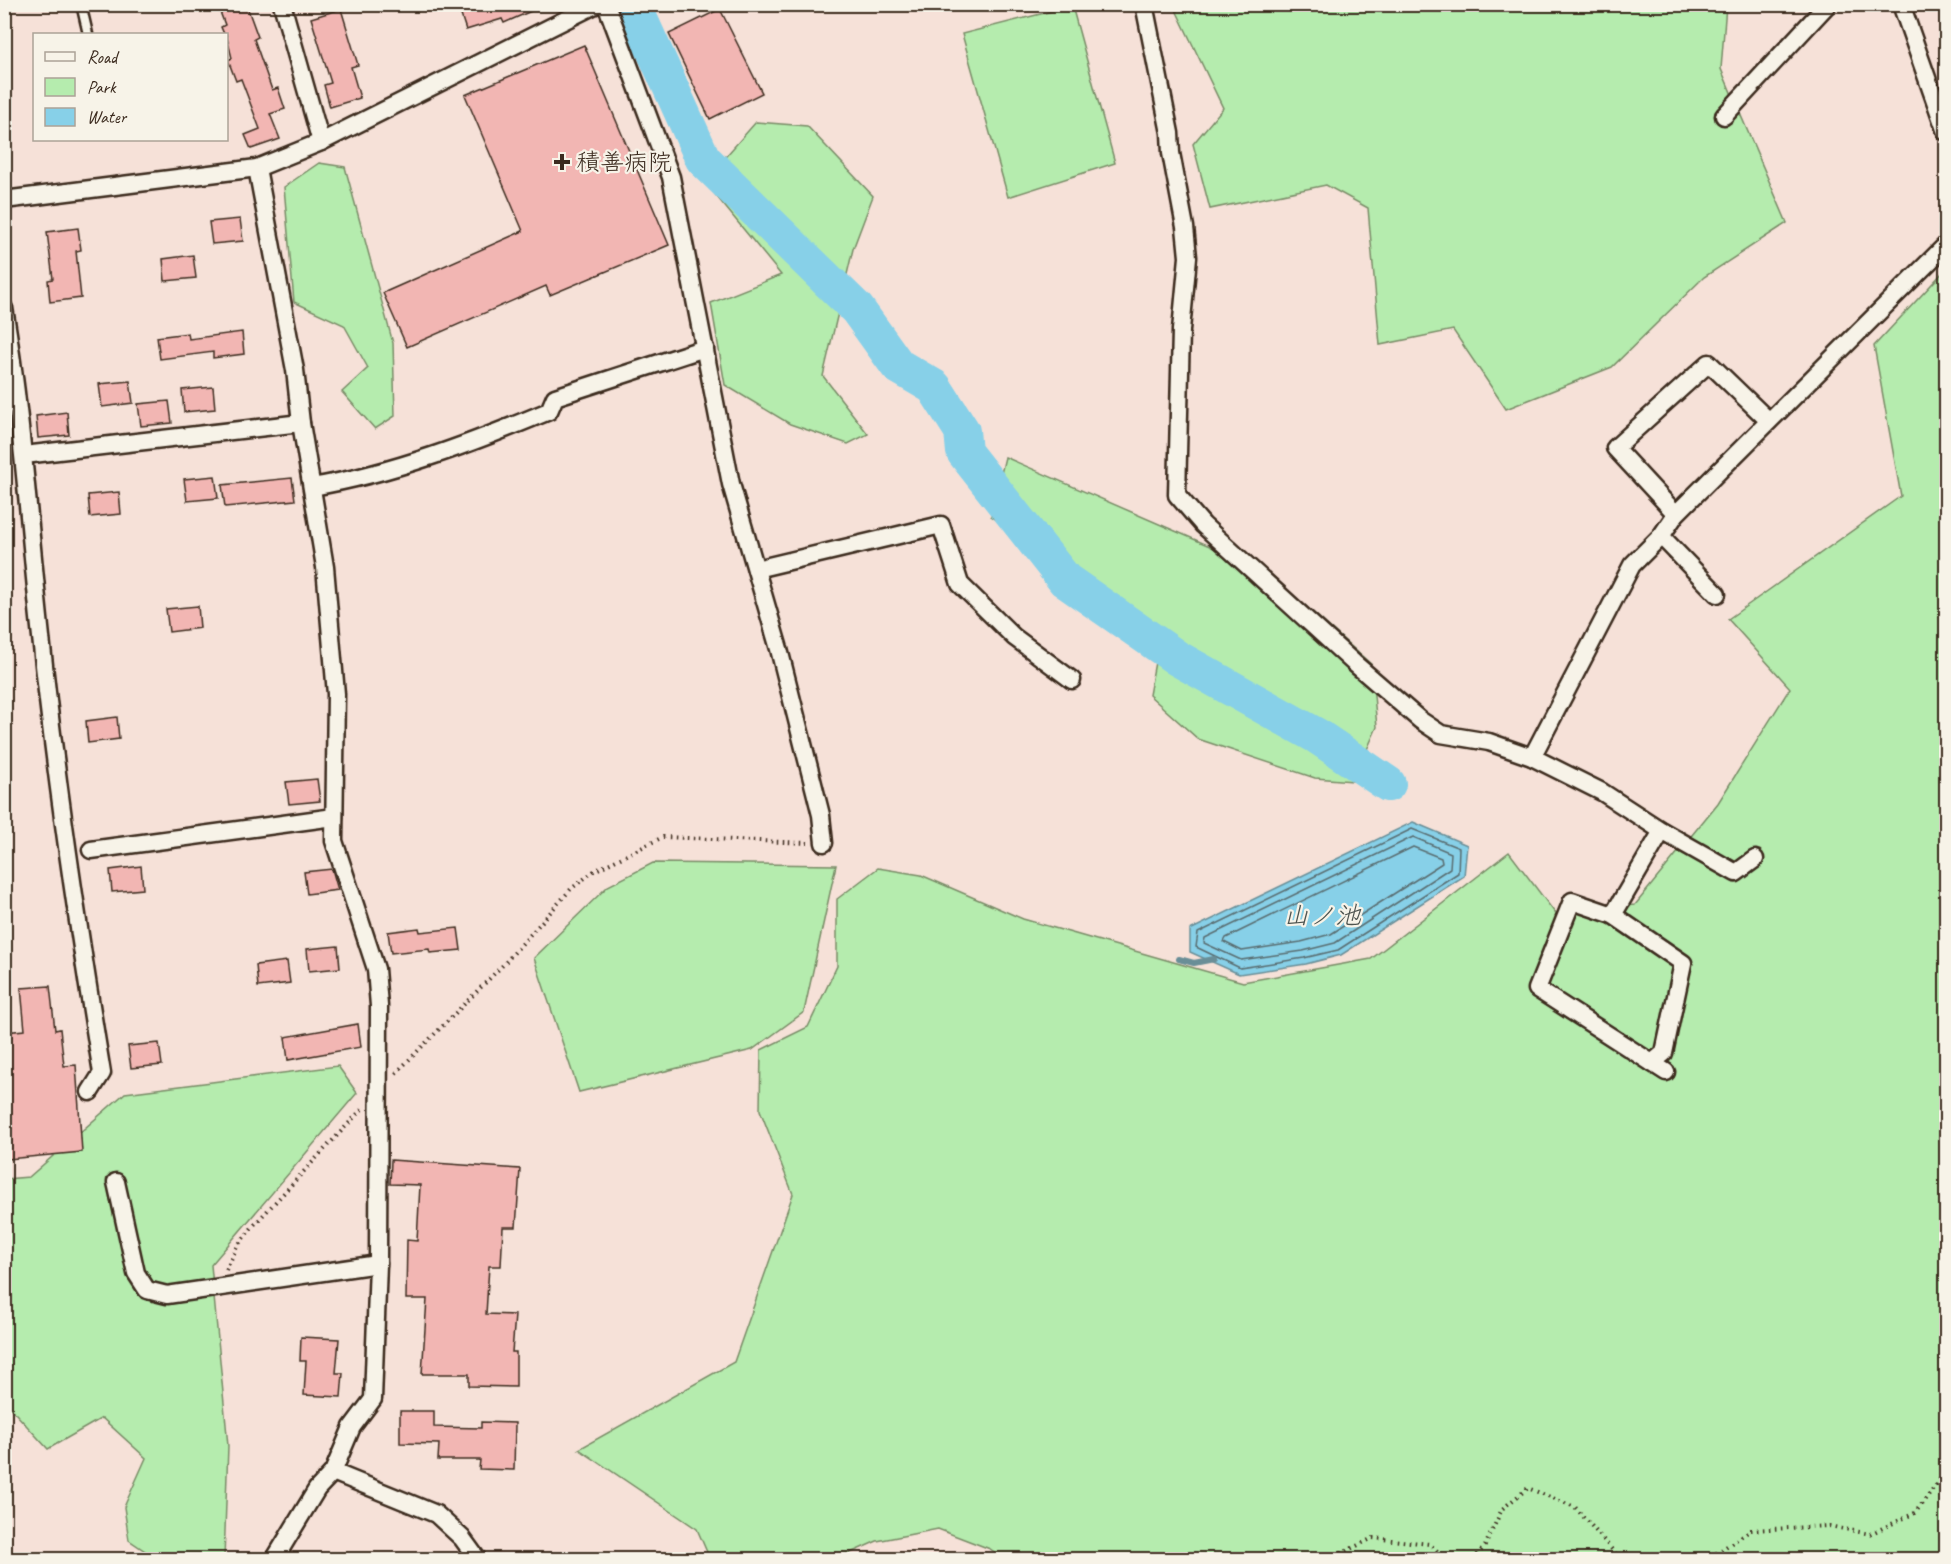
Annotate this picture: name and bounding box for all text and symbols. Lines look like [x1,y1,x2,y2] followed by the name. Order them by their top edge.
[33,33,228,141] legend
[87,46,120,68] text: Road
[87,76,117,98] text: Park
[87,106,128,128] text: Water
[576,147,672,177] place label: 積善病院
[553,153,571,171] marker: 積善病院
[1283,899,1362,932] water label: 山ノ池

